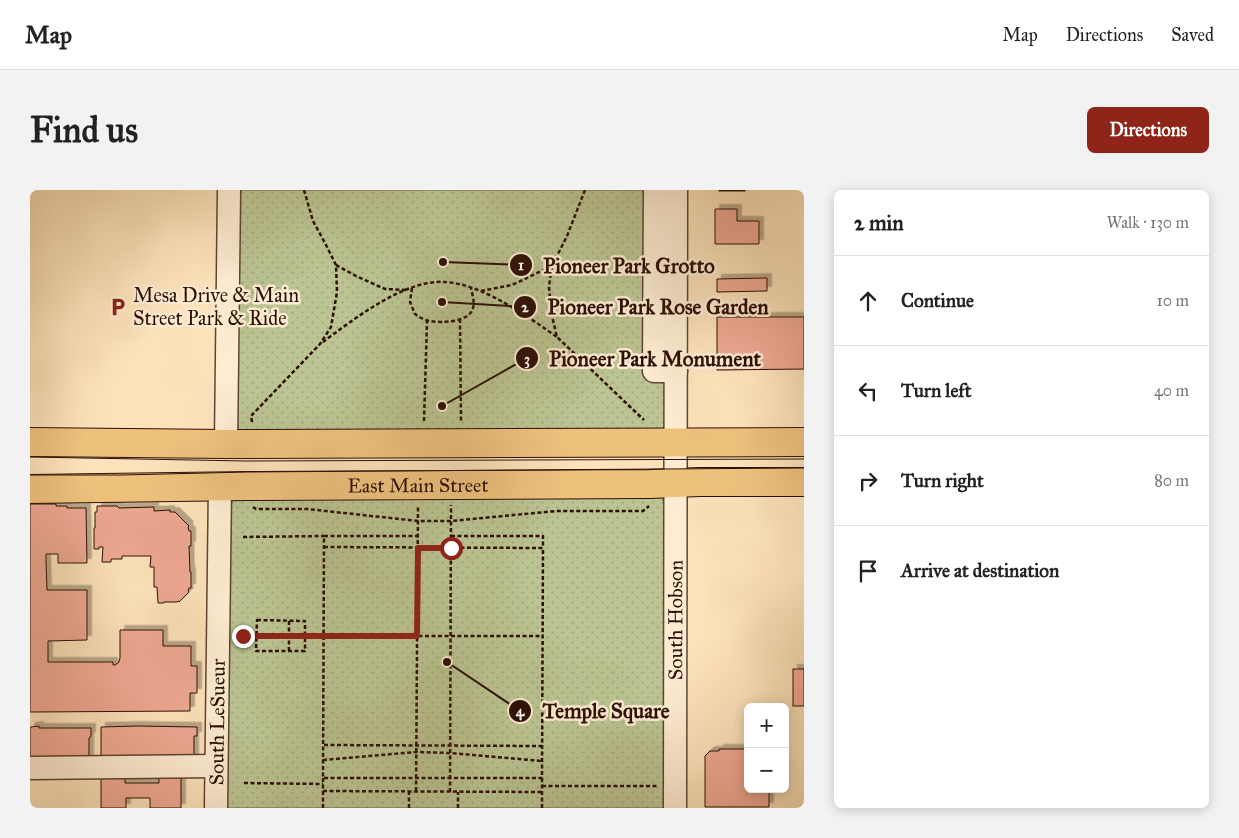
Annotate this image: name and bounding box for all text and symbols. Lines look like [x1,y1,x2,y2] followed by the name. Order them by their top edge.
[25,20,72,50] text: Map
[1002,24,1038,46] text: Map
[1066,24,1143,46] text: Directions
[1171,24,1214,46] text: Saved
[1087,107,1209,153] button: Directions
[30,109,138,152] text: Find us
[854,210,904,236] text: 2 min
[1107,213,1189,232] text: Walk · 130 m
[508,247,725,283] callout: Pioneer Park Grotto
[543,253,715,279] text: Pioneer Park Grotto
[518,256,524,274] text: 1
[133,283,299,330] place label: Mesa Drive & Main Street Park & Ride
[854,287,882,315] icon: ahead
[512,289,778,325] callout: Pioneer Park Rose Garden
[901,289,974,312] text: Continue
[1157,291,1189,310] text: 10 m
[547,294,769,320] text: Pioneer Park Rose Garden
[107,296,129,318] parking icon: Mesa Drive & Main Street Park & Ride
[521,298,529,316] text: 2
[514,340,771,376] callout: Pioneer Park Monument
[549,346,761,372] text: Pioneer Park Monument
[524,350,530,369] text: 3
[854,377,882,405] icon: left
[901,379,971,402] text: Turn left
[1154,381,1189,400] text: 40 m
[854,467,882,495] icon: right
[901,469,984,492] text: Turn right
[1154,471,1189,490] text: 80 m
[347,473,489,498] street label: East Main Street
[440,537,463,560] route start
[854,557,882,585] icon: arrive
[901,559,1059,582] text: Arrive at destination
[663,560,687,680] street label: South Hobson
[232,625,255,648] route end
[204,658,230,786] street label: South LeSueur
[507,693,679,729] callout: Temple Square
[541,698,670,724] text: Temple Square
[516,702,525,721] text: 4
[744,703,789,793] map controls
[744,703,789,748] button: +
[744,748,789,793] button: −

